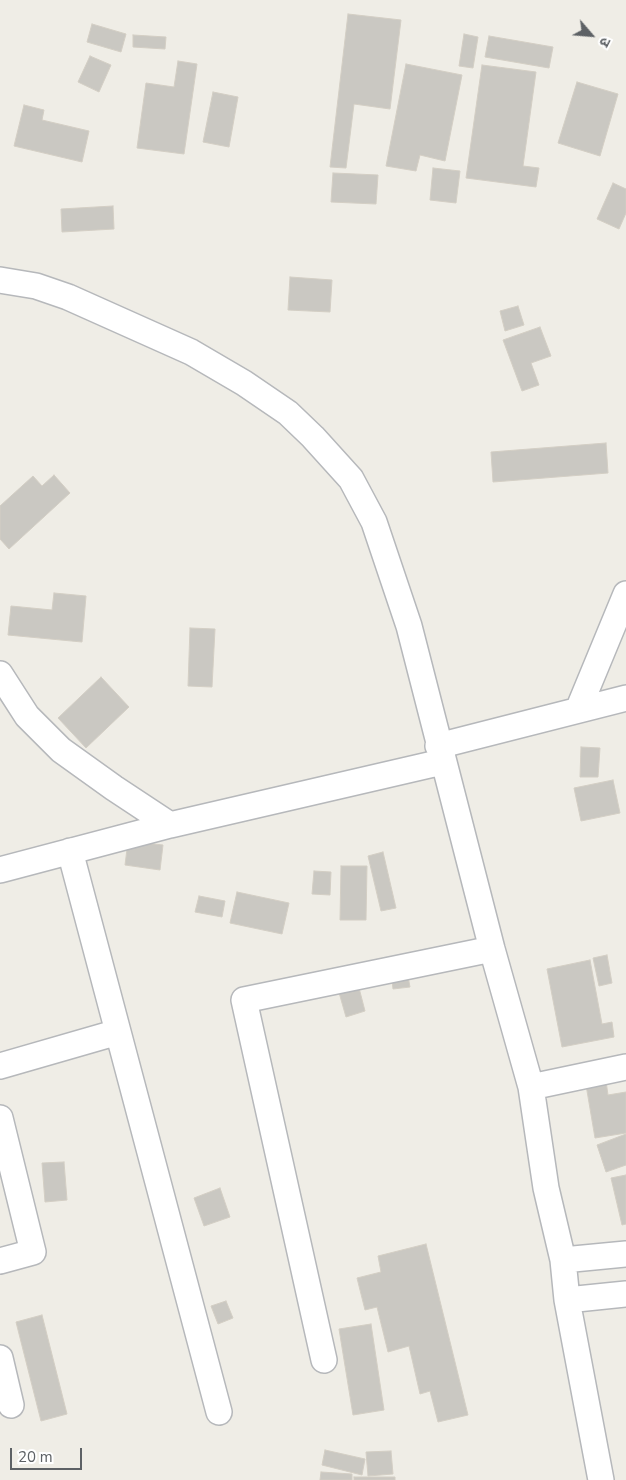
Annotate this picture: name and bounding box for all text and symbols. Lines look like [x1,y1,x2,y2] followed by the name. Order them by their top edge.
[566,10,616,60] north arrow
[594,34,615,50] text: उ
[12,1438,85,1470] scale bar
[18,1447,53,1467] text: 20 m

